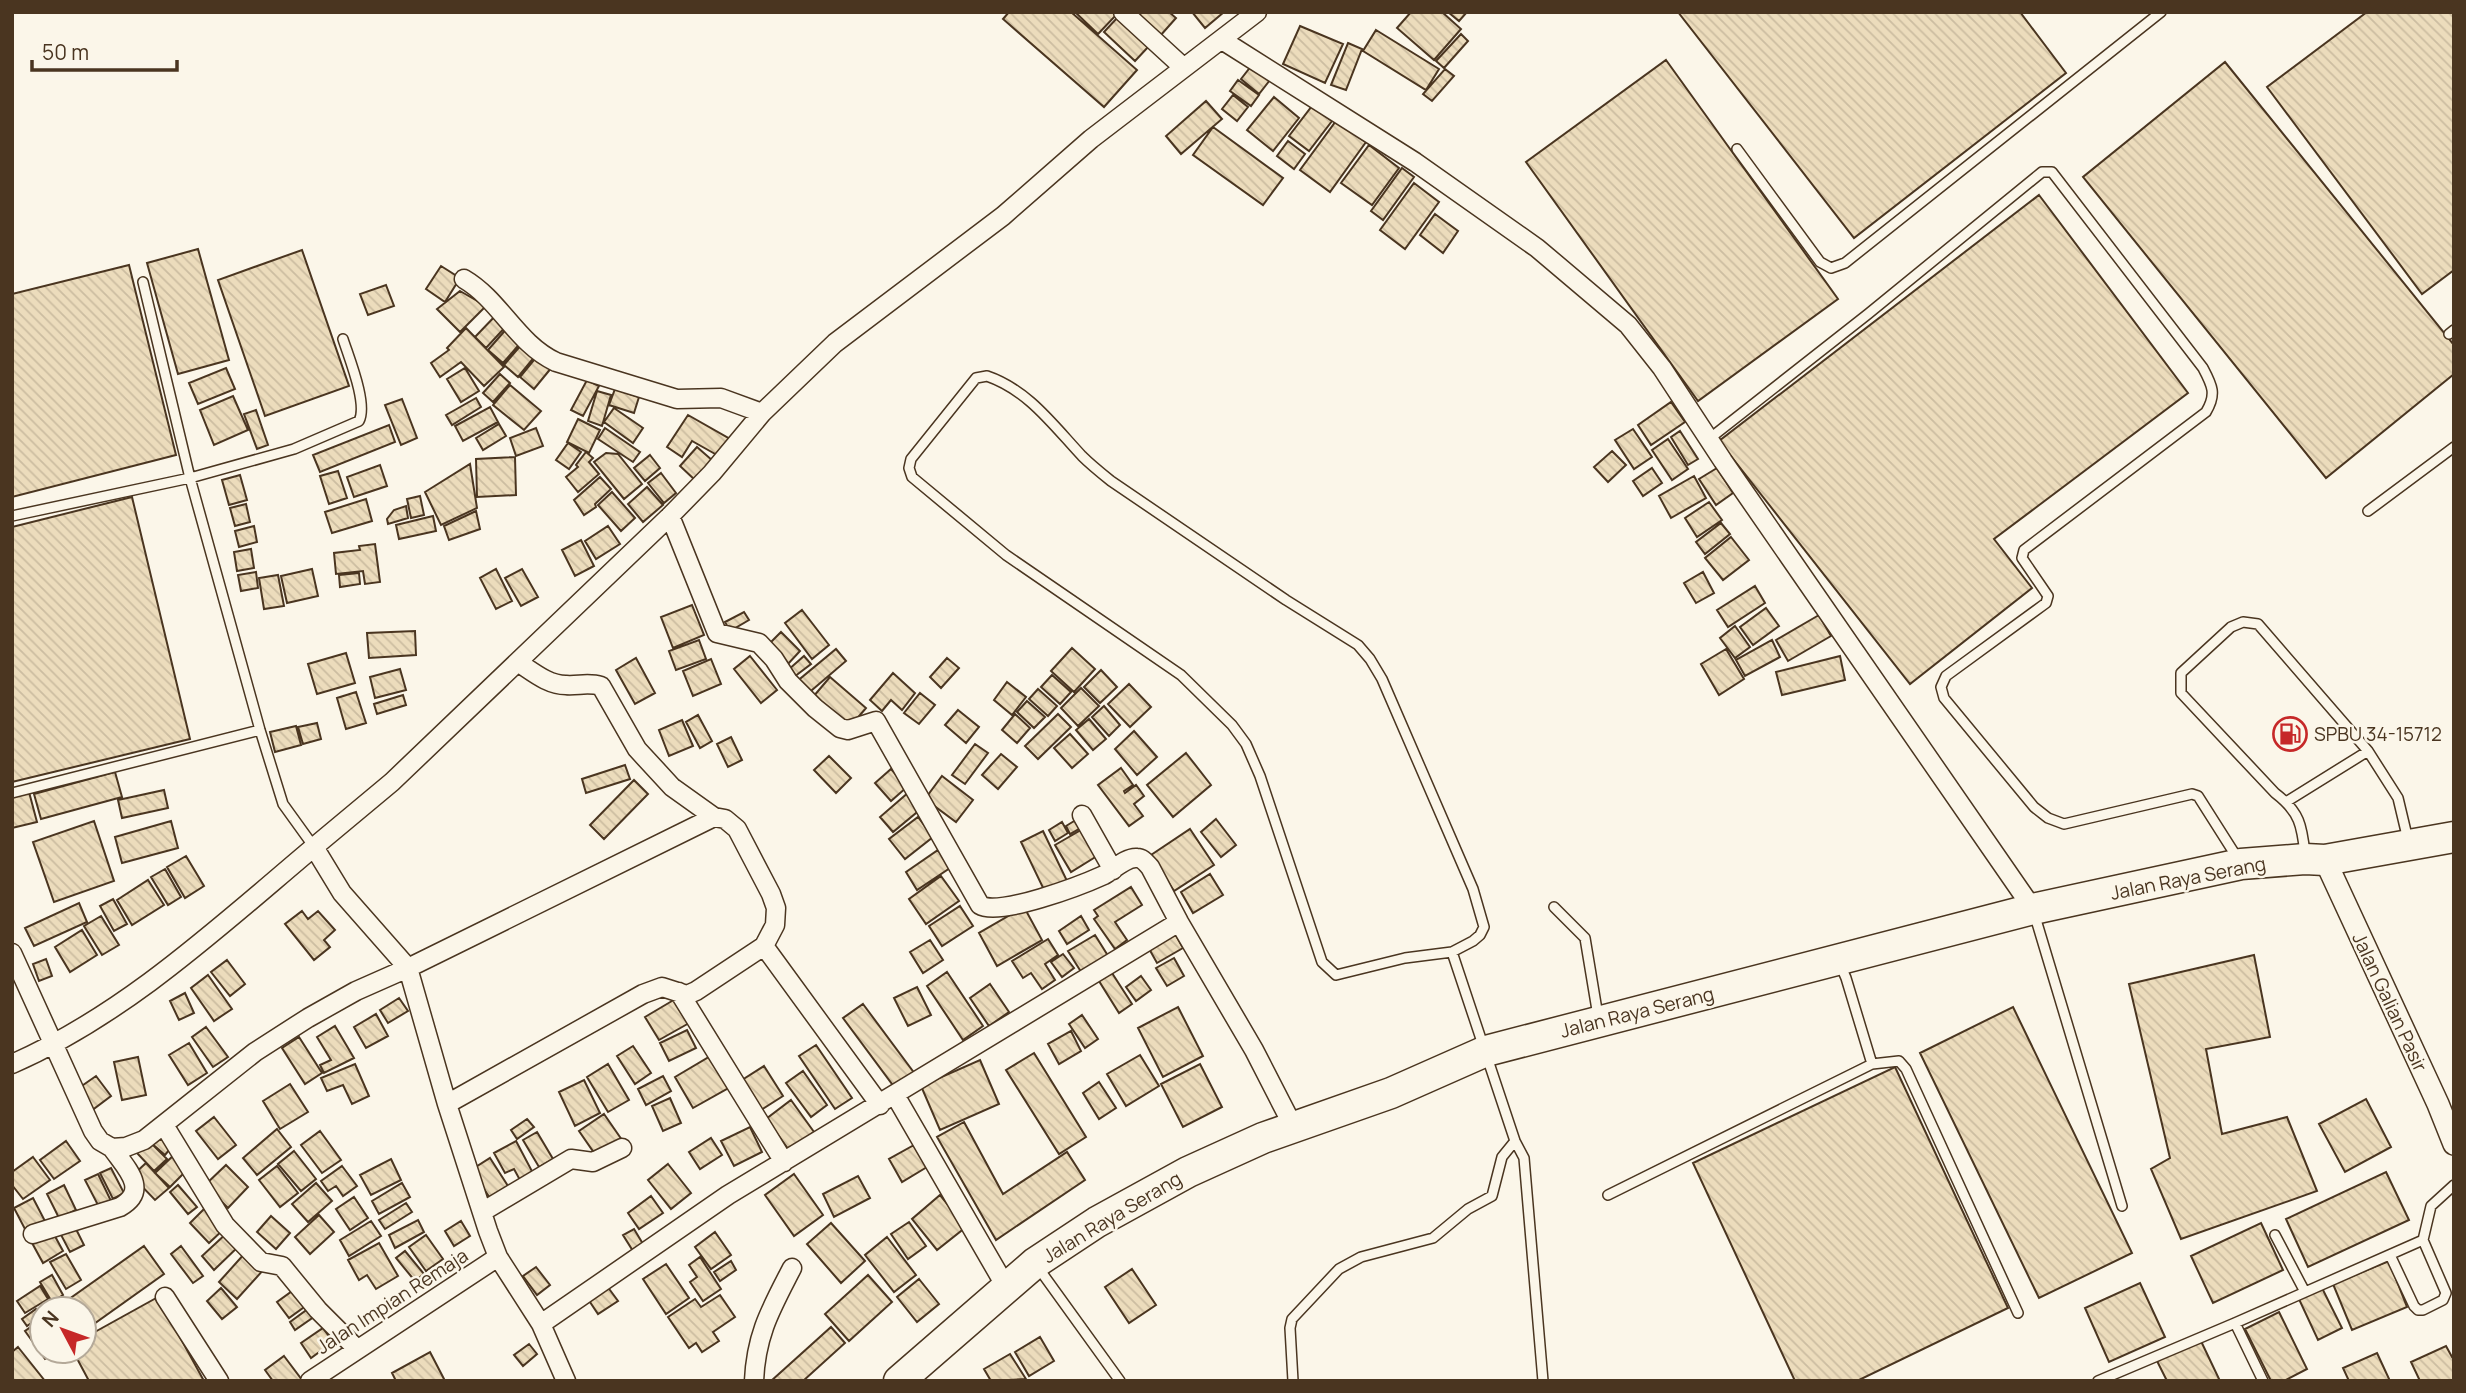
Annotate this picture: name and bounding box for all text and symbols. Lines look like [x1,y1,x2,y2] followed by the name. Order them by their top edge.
[32,28,177,72] scale bar
[42,38,89,66] text: 50 m
[2271,715,2309,753] fuel station icon: SPBU 34-15712
[2314,721,2442,747] place label: SPBU 34-15712
[2108,850,2268,906] street label: Jalan Raya Serang
[2346,928,2434,1076] street label: Jalan Galian Pasir
[1557,980,1717,1044] street label: Jalan Raya Serang
[1038,1165,1186,1269] street label: Jalan Raya Serang
[311,1242,473,1360] street label: Jalan Impian Remaja
[28,1295,98,1365] north arrow
[36,1305,64,1333] text: N

